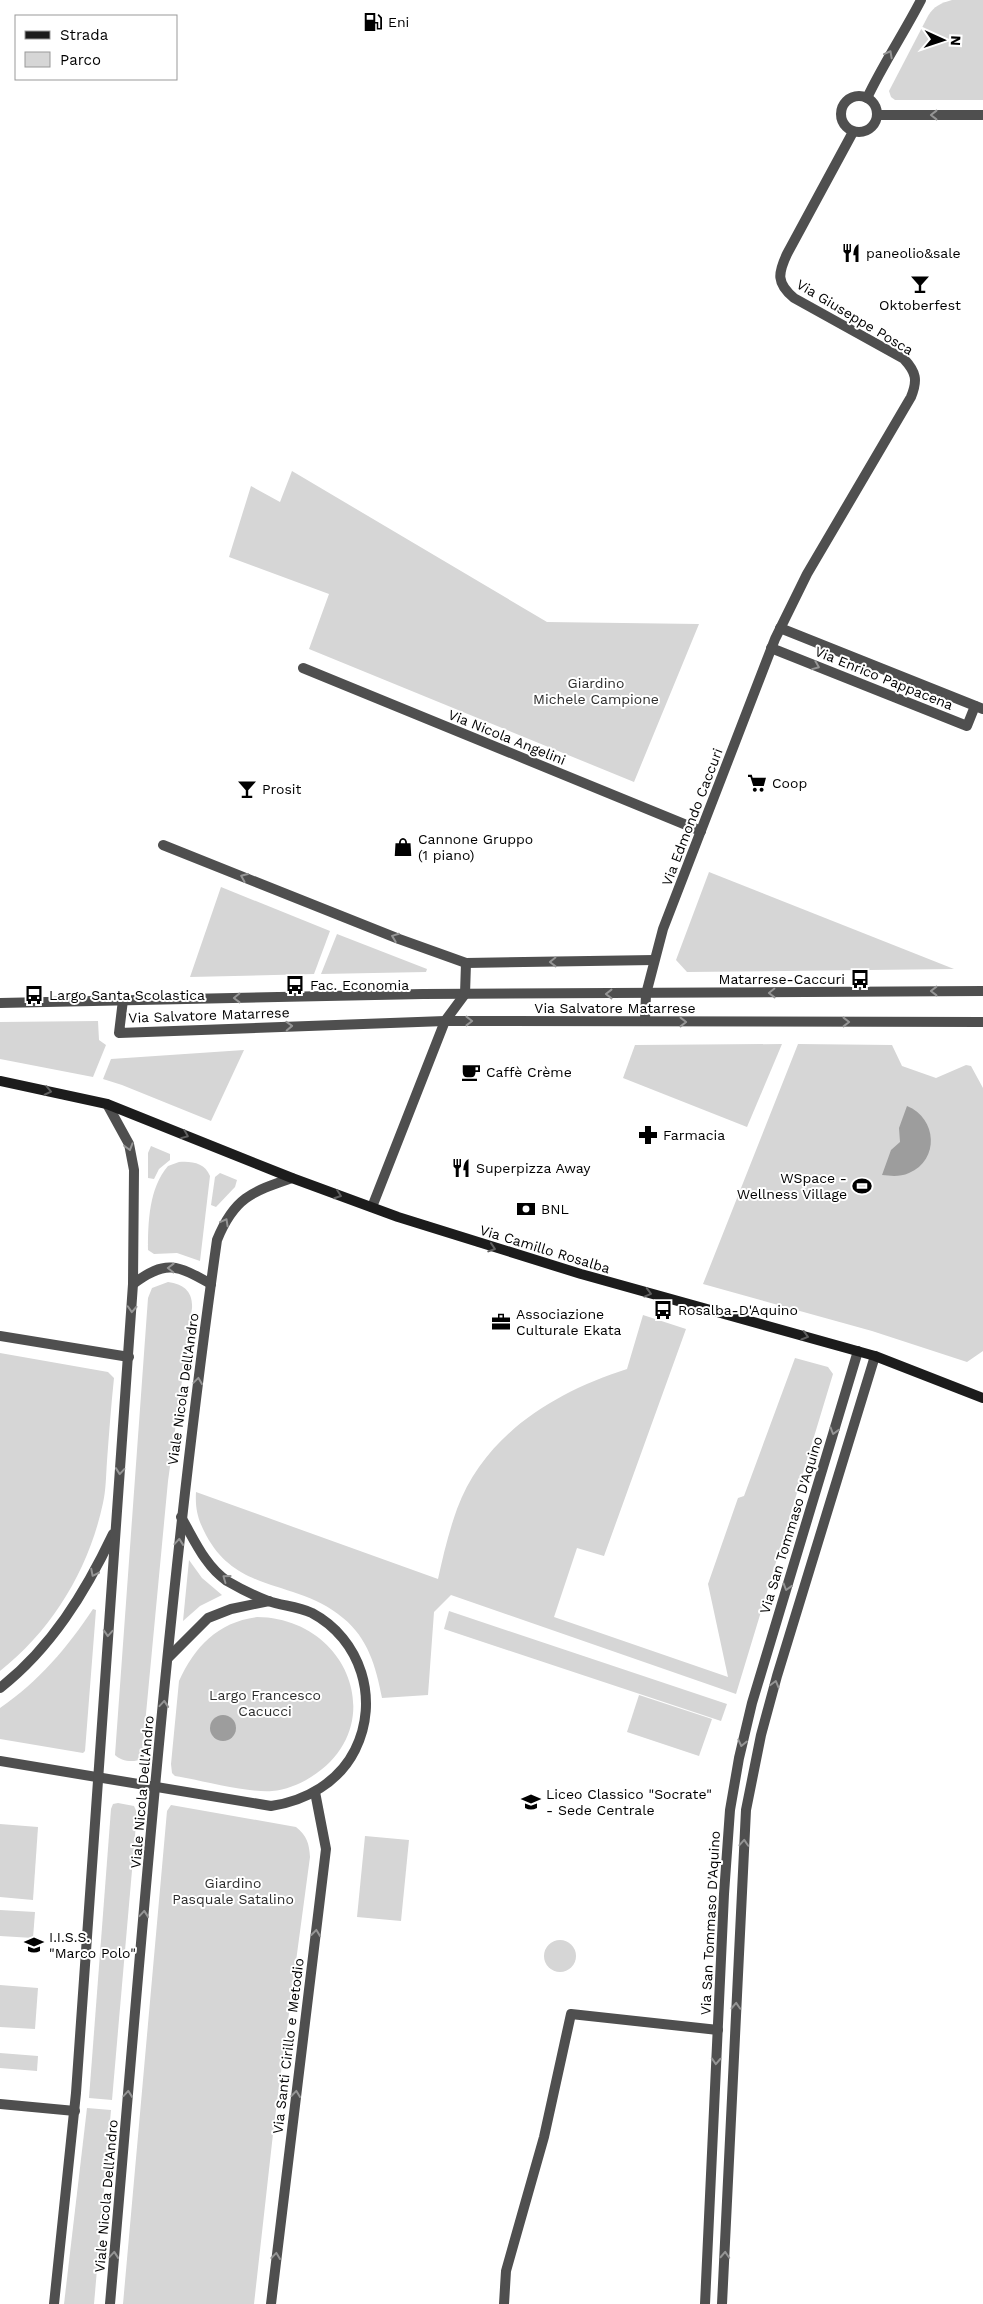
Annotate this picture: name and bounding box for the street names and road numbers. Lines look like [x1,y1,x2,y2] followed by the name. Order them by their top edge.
[794,276,916,358] street label: Via Giuseppe Posca
[813,643,956,713] street label: Via Enrico Pappacena
[446,706,568,768] street label: Via Nicola Angelini
[658,746,726,888] street label: Via Edmondo Caccuri
[534,1000,696,1016] street label: Via Salvatore Matarrese
[128,1004,290,1026] street label: Via Salvatore Matarrese
[478,1222,612,1276] street label: Via Camillo Rosalba
[164,1312,202,1466] street label: Viale Nicola Dell'Andro
[756,1434,826,1616] street label: Via San Tommaso D'Aquino
[127,1715,157,1869] street label: Viale Nicola Dell'Andro
[697,1830,723,2016] street label: Via San Tommaso D'Aquino
[269,1957,307,2135] street label: Via Santi Cirillo e Metodio
[91,2119,121,2273] street label: Viale Nicola Dell'Andro

